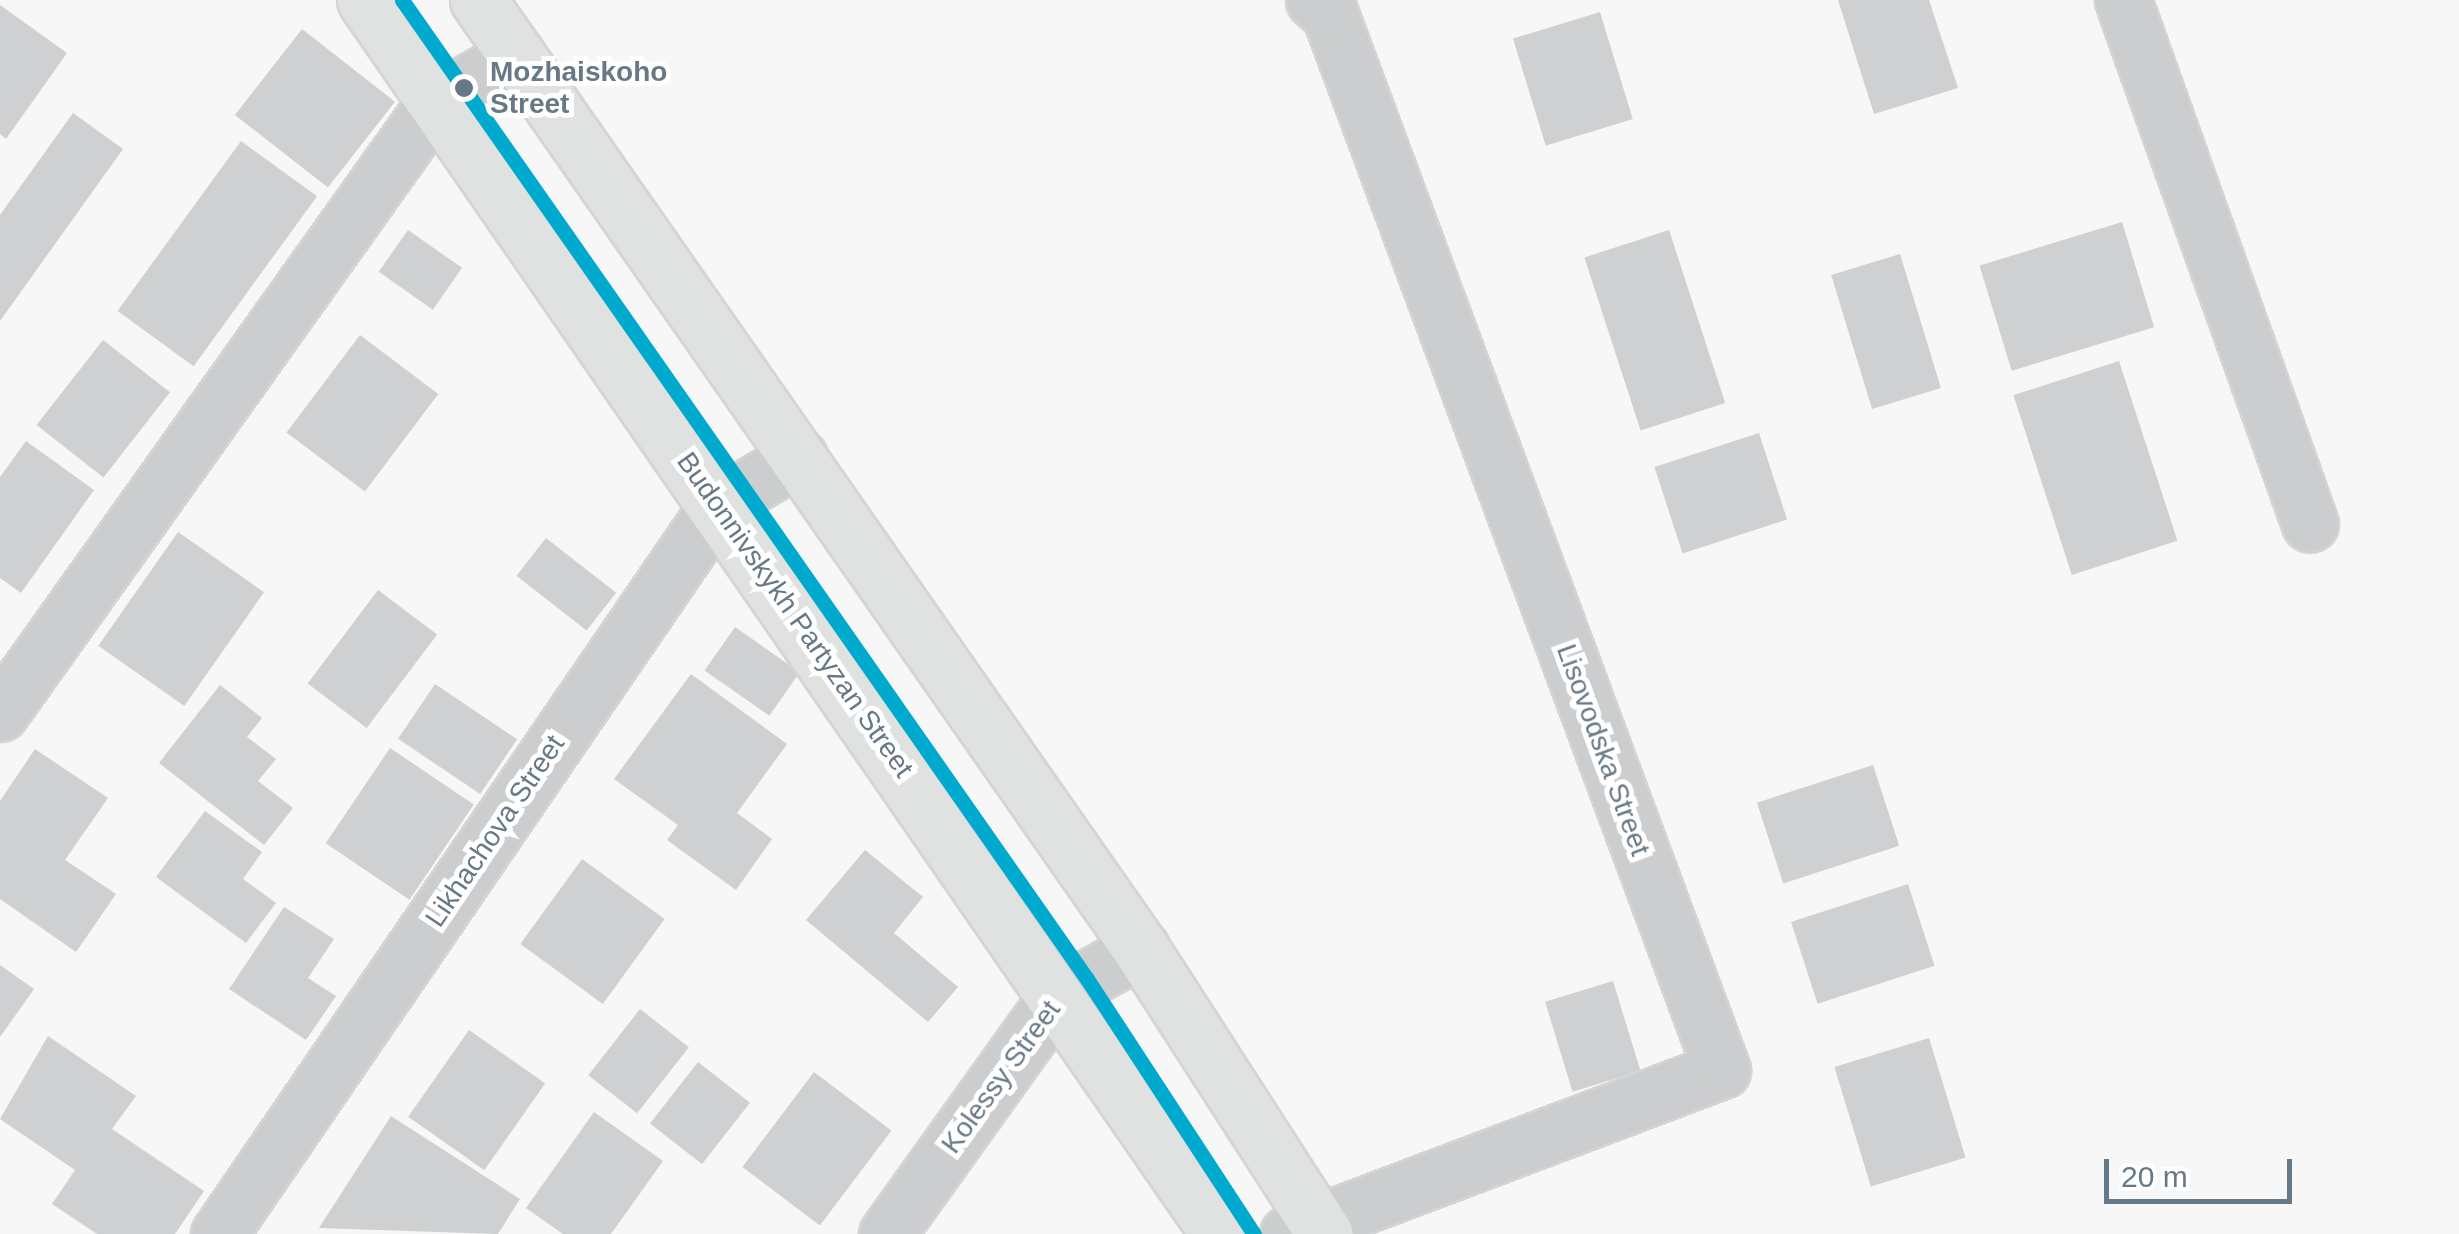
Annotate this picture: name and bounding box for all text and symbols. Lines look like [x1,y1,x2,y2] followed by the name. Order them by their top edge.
[490,55,667,121] place label: Mozhaiskoho Street
[447,71,481,105] marker: Mozhaiskoho Street
[670,446,920,784] street label: Budonnivskykh Partyzan Street
[1549,640,1657,860] street label: Lisovodska Street
[418,729,572,933] street label: Likhachova Street
[934,994,1068,1160] street label: Kolessy Street
[2109,1139,2296,1201] scale bar
[2121,1160,2188,1193] text: 20 m

